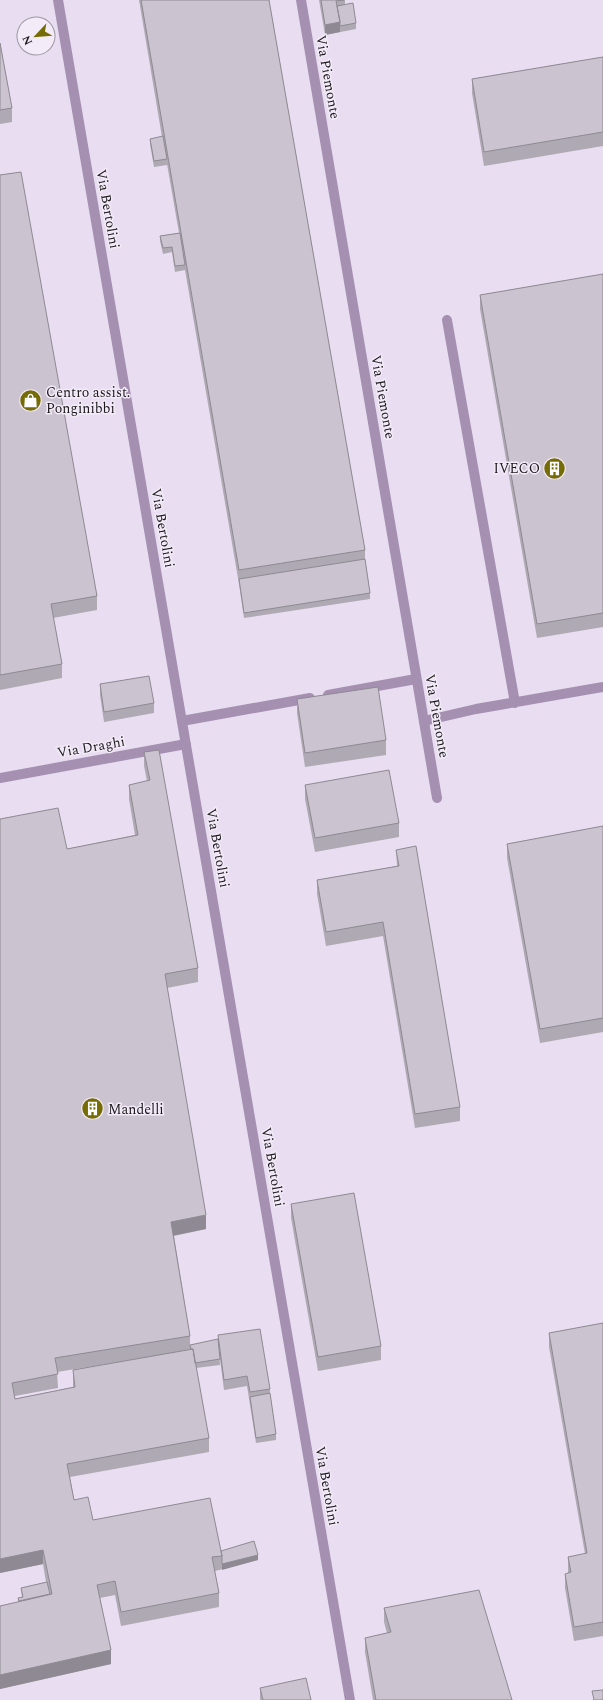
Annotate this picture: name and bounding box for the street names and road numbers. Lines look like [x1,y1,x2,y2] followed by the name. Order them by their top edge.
[310,33,346,121] street label: Via Piemonte
[91,168,125,250] street label: Via Bertolini
[365,353,401,441] street label: Via Piemonte
[146,487,180,569] street label: Via Bertolini
[419,672,455,760] street label: Via Piemonte
[56,731,126,763] street label: Via Draghi
[201,807,235,889] street label: Via Bertolini
[256,1126,290,1208] street label: Via Bertolini
[310,1445,344,1527] street label: Via Bertolini

